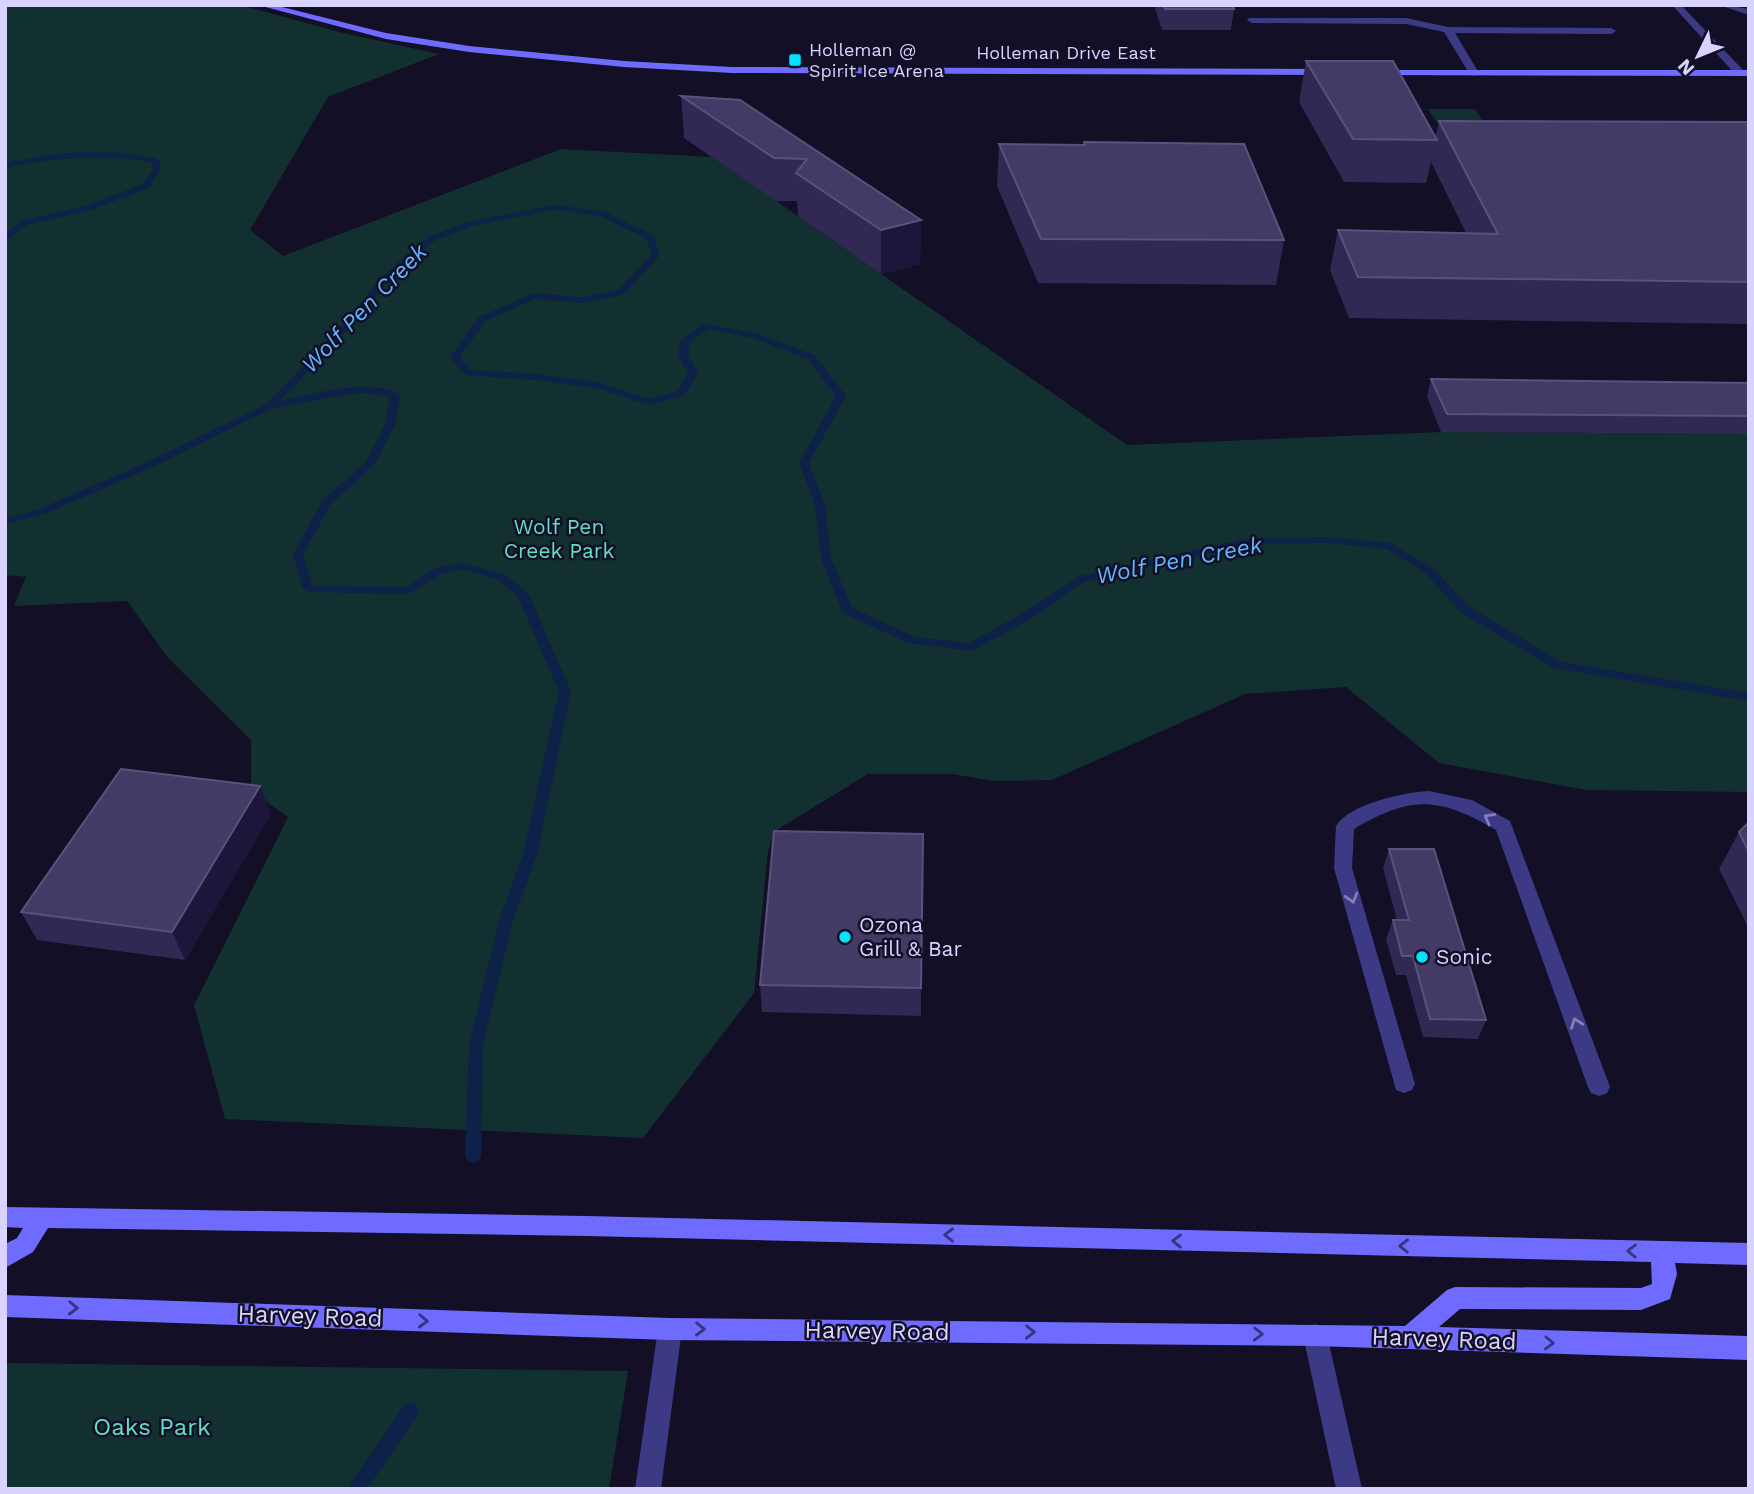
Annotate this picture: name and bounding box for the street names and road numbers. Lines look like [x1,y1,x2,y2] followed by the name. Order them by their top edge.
[976,42,1156,63] street label: Holleman Drive East
[237,1299,383,1333] street label: Harvey Road
[804,1316,950,1346] street label: Harvey Road
[1371,1322,1517,1356] street label: Harvey Road

